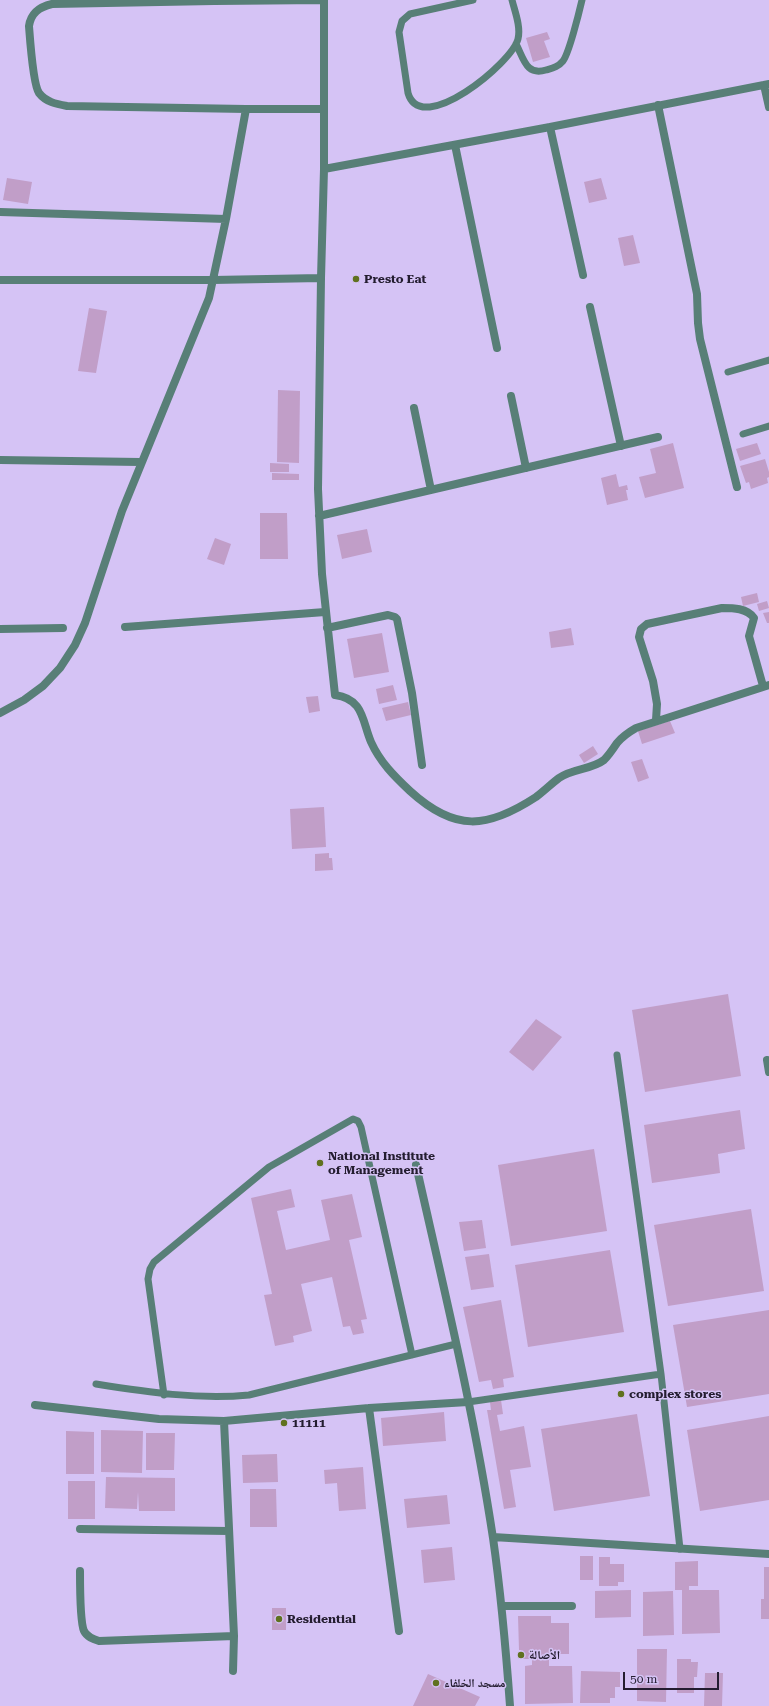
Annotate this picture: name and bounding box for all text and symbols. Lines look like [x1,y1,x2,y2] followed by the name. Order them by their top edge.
[364,272,426,286] place label: Presto Eat
[351,274,361,284] marker: Presto Eat
[328,1149,435,1177] place label: National Institute of Management
[315,1158,325,1168] marker: National Institute of Management
[629,1387,721,1401] place label: complex stores
[616,1389,626,1399] marker: complex stores
[292,1416,326,1430] place label: 11111
[279,1418,289,1428] marker: 11111
[287,1612,356,1626] place label: Residential
[274,1614,284,1624] marker: Residential
[529,1648,560,1662] place label: الأصالة
[516,1650,526,1660] marker: الأصالة
[625,1664,721,1690] scale bar
[630,1672,657,1686] text: 50 m
[444,1676,505,1690] place label: مسجد الخلفاء
[431,1678,441,1688] marker: مسجد الخلفاء

